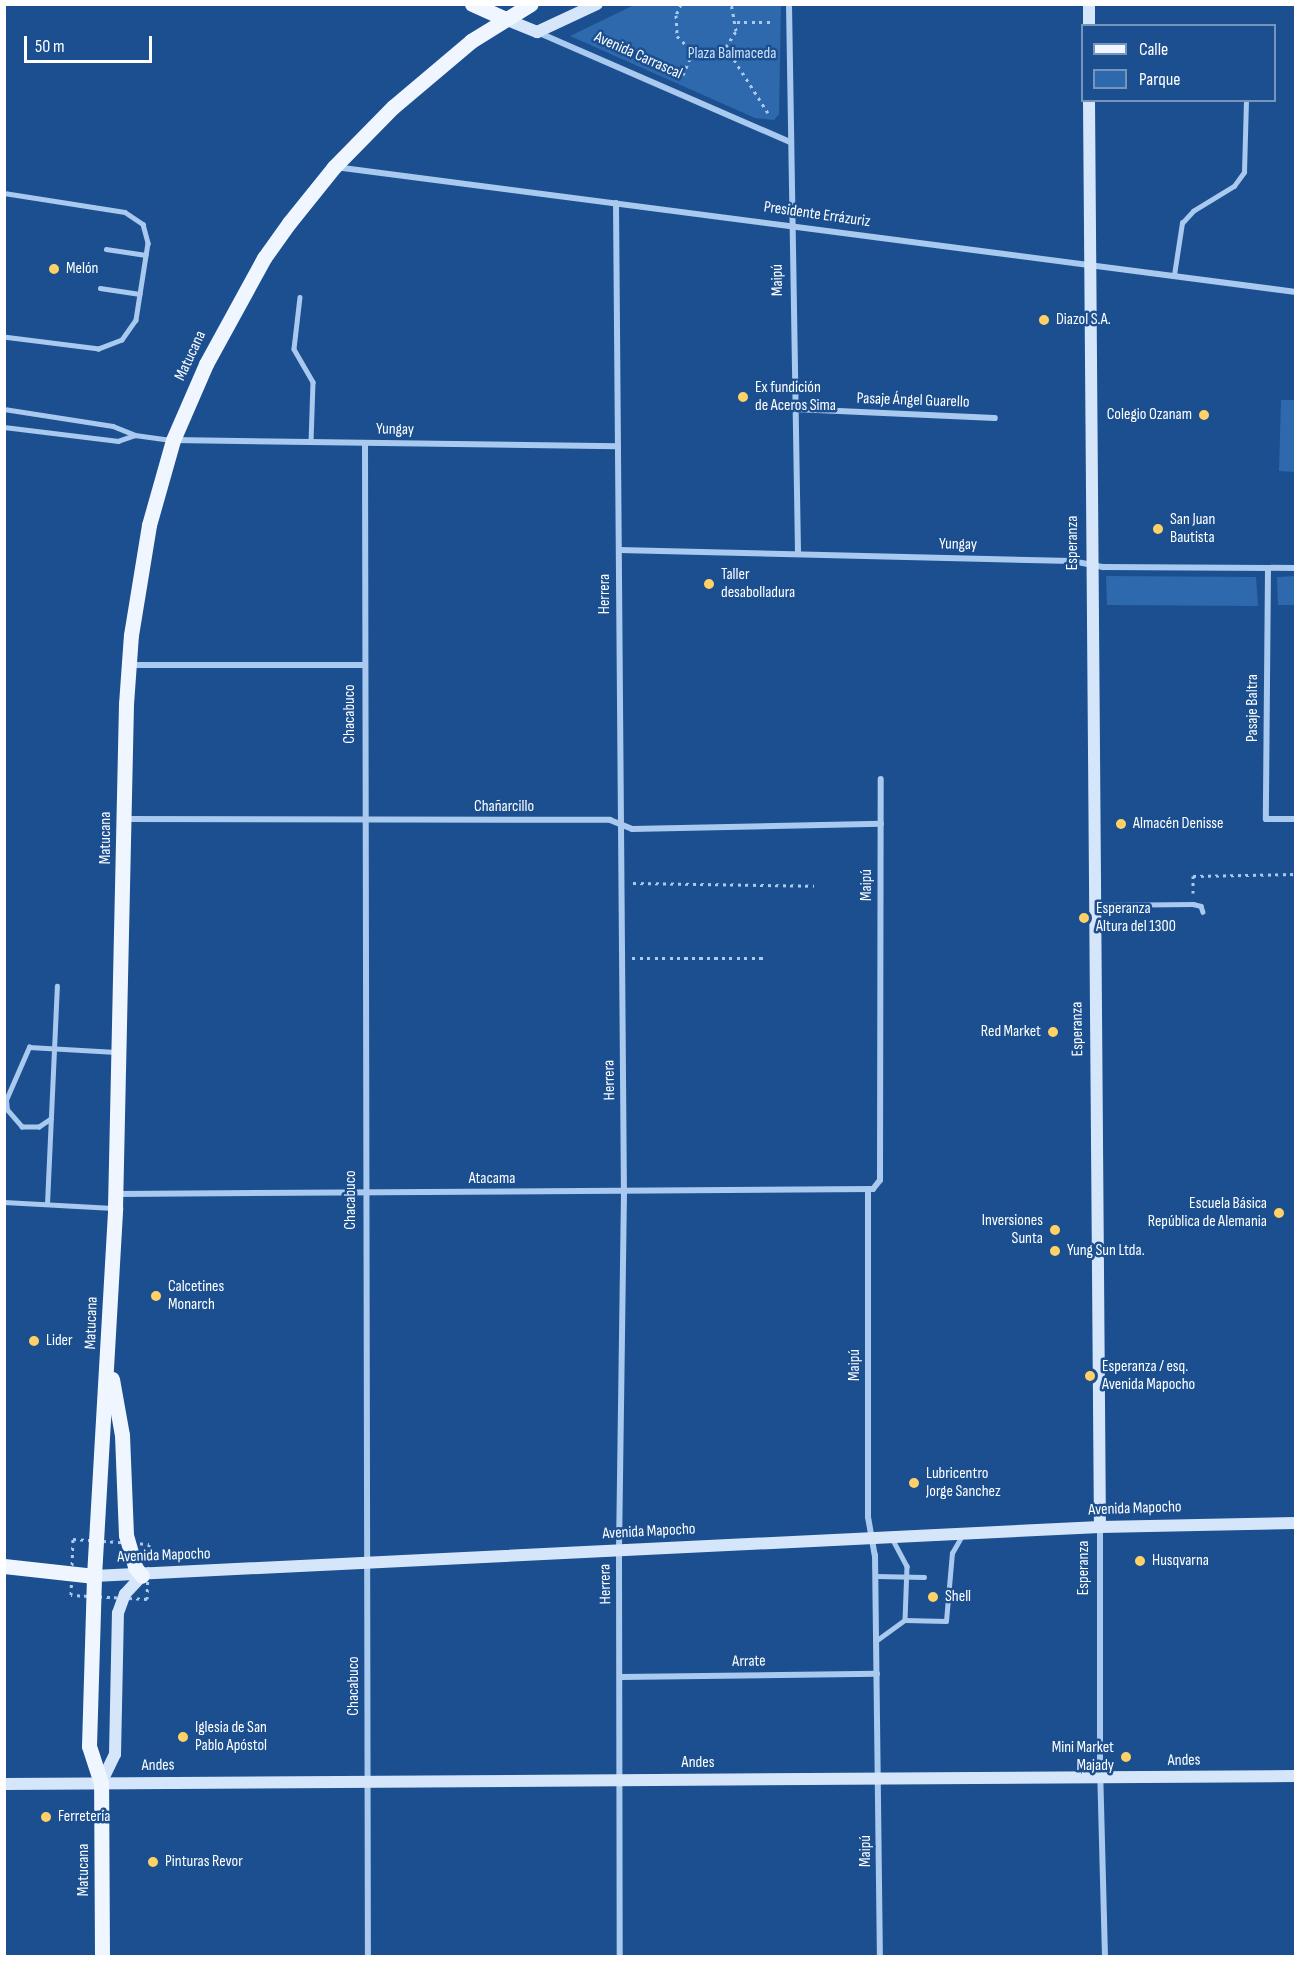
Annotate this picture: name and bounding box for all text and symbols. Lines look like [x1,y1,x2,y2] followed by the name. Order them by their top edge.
[27,24,154,62] scale bar
[1081,24,1276,102] legend
[591,28,685,84] street label: Avenida Carrascal
[35,36,65,57] text: 50 m
[1139,39,1168,60] text: Calle
[688,44,776,64] park label: Plaza Balmaceda
[1139,69,1180,90] text: Parque
[762,198,872,232] street label: Presidente Errázuriz
[66,259,98,279] place label: Melón
[47,262,61,276] marker: Melón
[768,264,788,296] street label: Maipú
[1056,310,1111,330] place label: Diazol S.A.
[1037,313,1051,327] marker: Diazol S.A.
[171,328,211,384] street label: Matucana
[755,378,836,416] place label: Ex fundición de Aceros Sima
[856,389,970,413] street label: Pasaje Ángel Guarello
[736,390,750,404] marker: Ex fundición de Aceros Sima
[1107,405,1192,425] place label: Colegio Ozanam
[1197,408,1211,422] marker: Colegio Ozanam
[376,420,414,440] street label: Yungay
[1170,510,1215,548] place label: San Juan Bautista
[1063,516,1083,570] street label: Esperanza
[1151,522,1165,536] marker: San Juan Bautista
[939,535,977,555] street label: Yungay
[721,565,795,603] place label: Taller desabolladura
[595,574,615,614] street label: Herrera
[702,577,716,591] marker: Taller desabolladura
[1243,674,1263,742] street label: Pasaje Baltra
[340,684,360,744] street label: Chacabuco
[474,797,534,817] street label: Chañarcillo
[96,812,116,864] street label: Matucana
[1133,814,1223,834] place label: Almacén Denisse
[1114,817,1128,831] marker: Almacén Denisse
[857,869,877,901] street label: Maipú
[1096,899,1176,937] place label: Esperanza Altura del 1300
[1077,911,1091,925] marker: Esperanza Altura del 1300
[1068,1002,1088,1056] street label: Esperanza
[981,1022,1041,1042] place label: Red Market
[1046,1025,1060,1039] marker: Red Market
[600,1060,620,1100] street label: Herrera
[469,1169,515,1189] street label: Atacama
[341,1170,361,1230] street label: Chacabuco
[1148,1194,1267,1232] place label: Escuela Básica República de Alemania
[1272,1206,1286,1220] marker: Escuela Básica República de Alemania
[982,1211,1043,1249] place label: Inversiones Sunta
[1048,1223,1062,1237] marker: Inversiones Sunta
[1067,1241,1145,1261] place label: Yung Sun Ltda.
[1048,1244,1062,1258] marker: Yung Sun Ltda.
[168,1277,224,1315] place label: Calcetines Monarch
[149,1289,163,1303] marker: Calcetines Monarch
[81,1296,103,1350] street label: Matucana
[46,1331,73,1351] place label: Lider
[27,1334,41,1348] marker: Lider
[845,1349,865,1381] street label: Maipú
[1102,1357,1195,1395] place label: Esperanza / esq. Avenida Mapocho
[1083,1369,1097,1383] marker: Esperanza / esq. Avenida Mapocho
[926,1464,1001,1502] place label: Lubricentro Jorge Sanchez
[907,1476,921,1490] marker: Lubricentro Jorge Sanchez
[1088,1498,1182,1520] street label: Avenida Mapocho
[602,1520,696,1544] street label: Avenida Mapocho
[1074,1541,1094,1595] street label: Esperanza
[117,1545,211,1567] street label: Avenida Mapocho
[1152,1551,1209,1571] place label: Husqvarna
[1133,1554,1147,1568] marker: Husqvarna
[596,1564,616,1604] street label: Herrera
[945,1587,971,1607] place label: Shell
[926,1590,940,1604] marker: Shell
[732,1652,766,1672] street label: Arrate
[344,1656,364,1716] street label: Chacabuco
[195,1718,267,1756] place label: Iglesia de San Pablo Apóstol
[176,1730,190,1744] marker: Iglesia de San Pablo Apóstol
[1052,1738,1114,1776] place label: Mini Market Majady
[1119,1750,1133,1764] marker: Mini Market Majady
[1167,1751,1201,1771] street label: Andes
[682,1753,714,1773] street label: Andes
[141,1756,175,1776] street label: Andes
[58,1807,110,1827] place label: Ferretería
[39,1810,53,1824] marker: Ferretería
[856,1835,876,1867] street label: Maipú
[74,1844,94,1896] street label: Matucana
[165,1852,243,1872] place label: Pinturas Revor
[146,1855,160,1869] marker: Pinturas Revor

